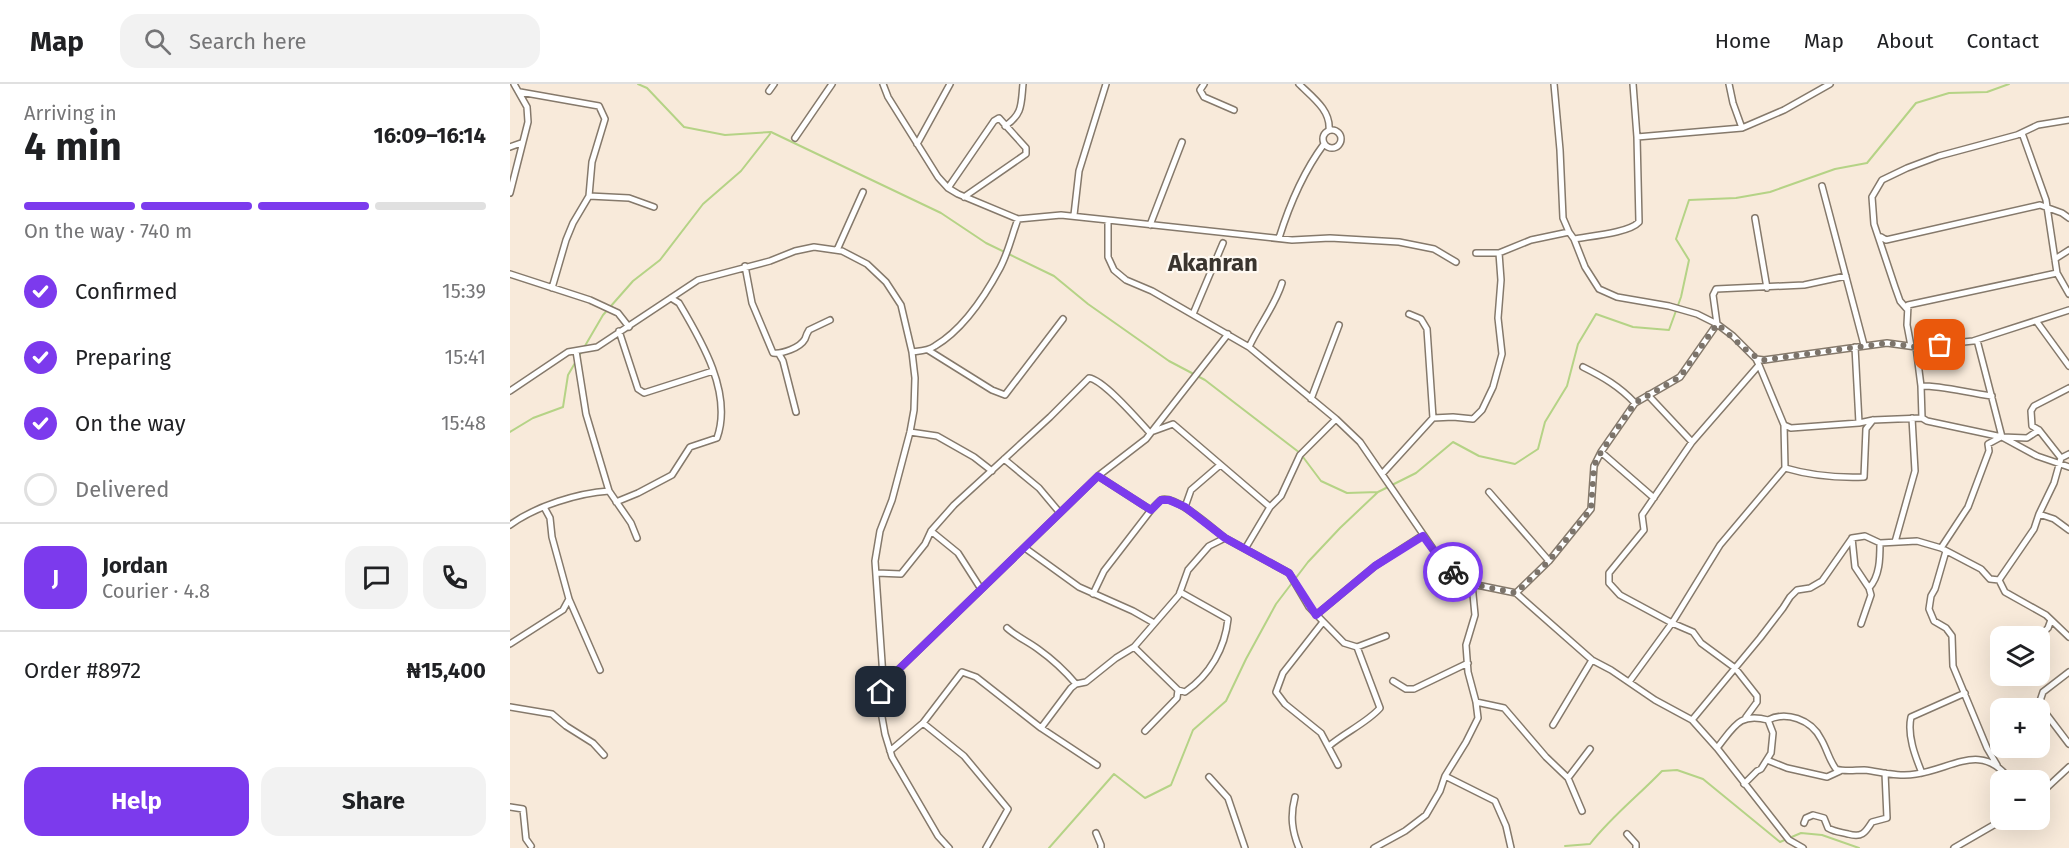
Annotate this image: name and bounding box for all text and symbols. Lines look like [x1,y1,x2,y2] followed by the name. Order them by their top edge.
[120,14,540,68] search box
[30,25,84,58] text: Map
[141,25,174,58] icon: search
[189,28,307,55] text: Search here
[1715,28,1771,54] text: Home
[1804,28,1844,54] text: Map
[1877,28,1934,54] text: About
[1967,28,2039,54] text: Contact
[24,101,117,125] text: Arriving in
[373,122,486,149] text: 16:09–16:14
[24,124,122,170] text: 4 min
[24,219,192,243] text: On the way · 740 m
[1167,249,1258,277] district label: Akanran
[24,275,57,308] icon: check
[75,278,178,305] text: Confirmed
[442,279,486,303] text: 15:39
[1914,319,1965,370] pin
[1923,328,1956,361] icon: bag
[24,341,57,374] icon: check
[75,344,171,371] text: Preparing
[444,345,486,369] text: 15:41
[24,407,57,440] icon: check
[75,410,186,437] text: On the way
[441,411,486,435] text: 15:48
[75,476,170,503] text: Delivered
[1423,542,1483,602] courier
[345,546,408,609] button: chat
[423,546,486,609] button: phone
[102,552,168,579] text: Jordan
[1437,556,1470,589] icon: bike
[52,564,59,591] text: J
[102,579,210,603] text: Courier · 4.8
[1990,626,2050,830] map controls
[1990,626,2050,686] button: layers
[24,657,141,684] text: Order #8972
[407,657,486,684] text: ₦15,400
[855,666,906,717] pin
[864,675,897,708] icon: home
[1990,698,2050,758] button: +
[24,767,249,836] button: Help
[261,767,486,836] button: Share
[1990,770,2050,830] button: −

